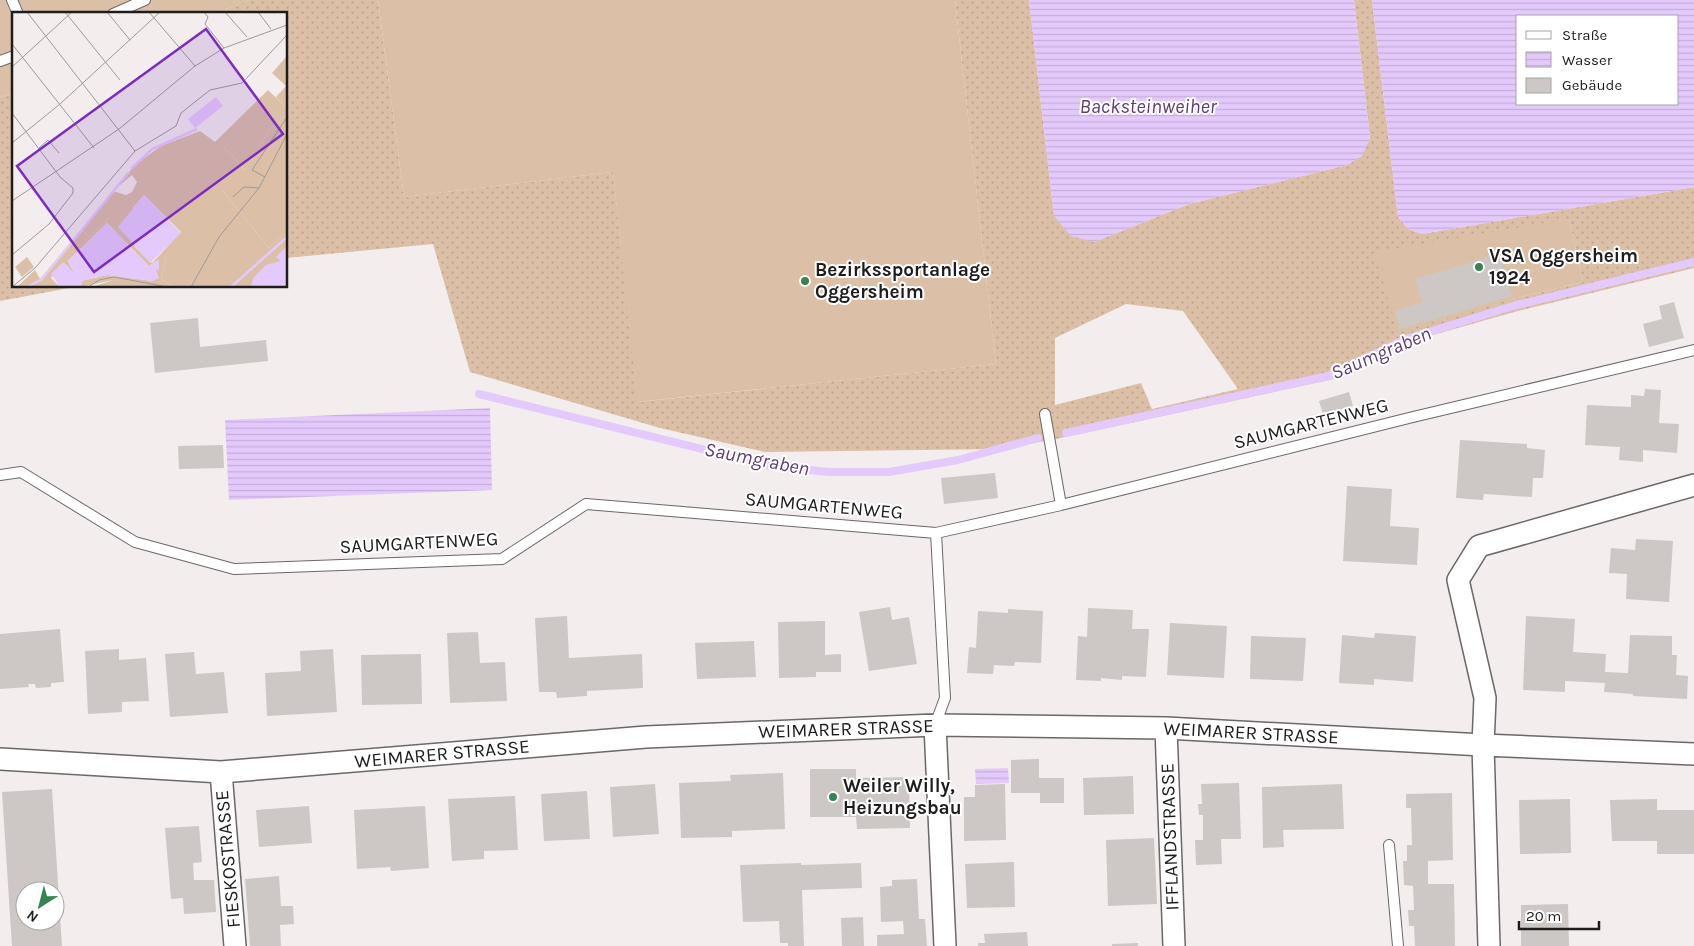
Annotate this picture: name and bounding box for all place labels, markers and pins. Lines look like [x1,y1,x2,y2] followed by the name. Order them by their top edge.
[1489,245,1638,289] place label: VSA Oggersheim 1924
[815,259,990,303] place label: Bezirkssportanlage Oggersheim
[1473,261,1485,273] marker: VSA Oggersheim 1924
[799,275,811,287] marker: Bezirkssportanlage Oggersheim
[843,775,962,819] place label: Weiler Willy, Heizungsbau
[827,791,839,803] marker: Weiler Willy, Heizungsbau

